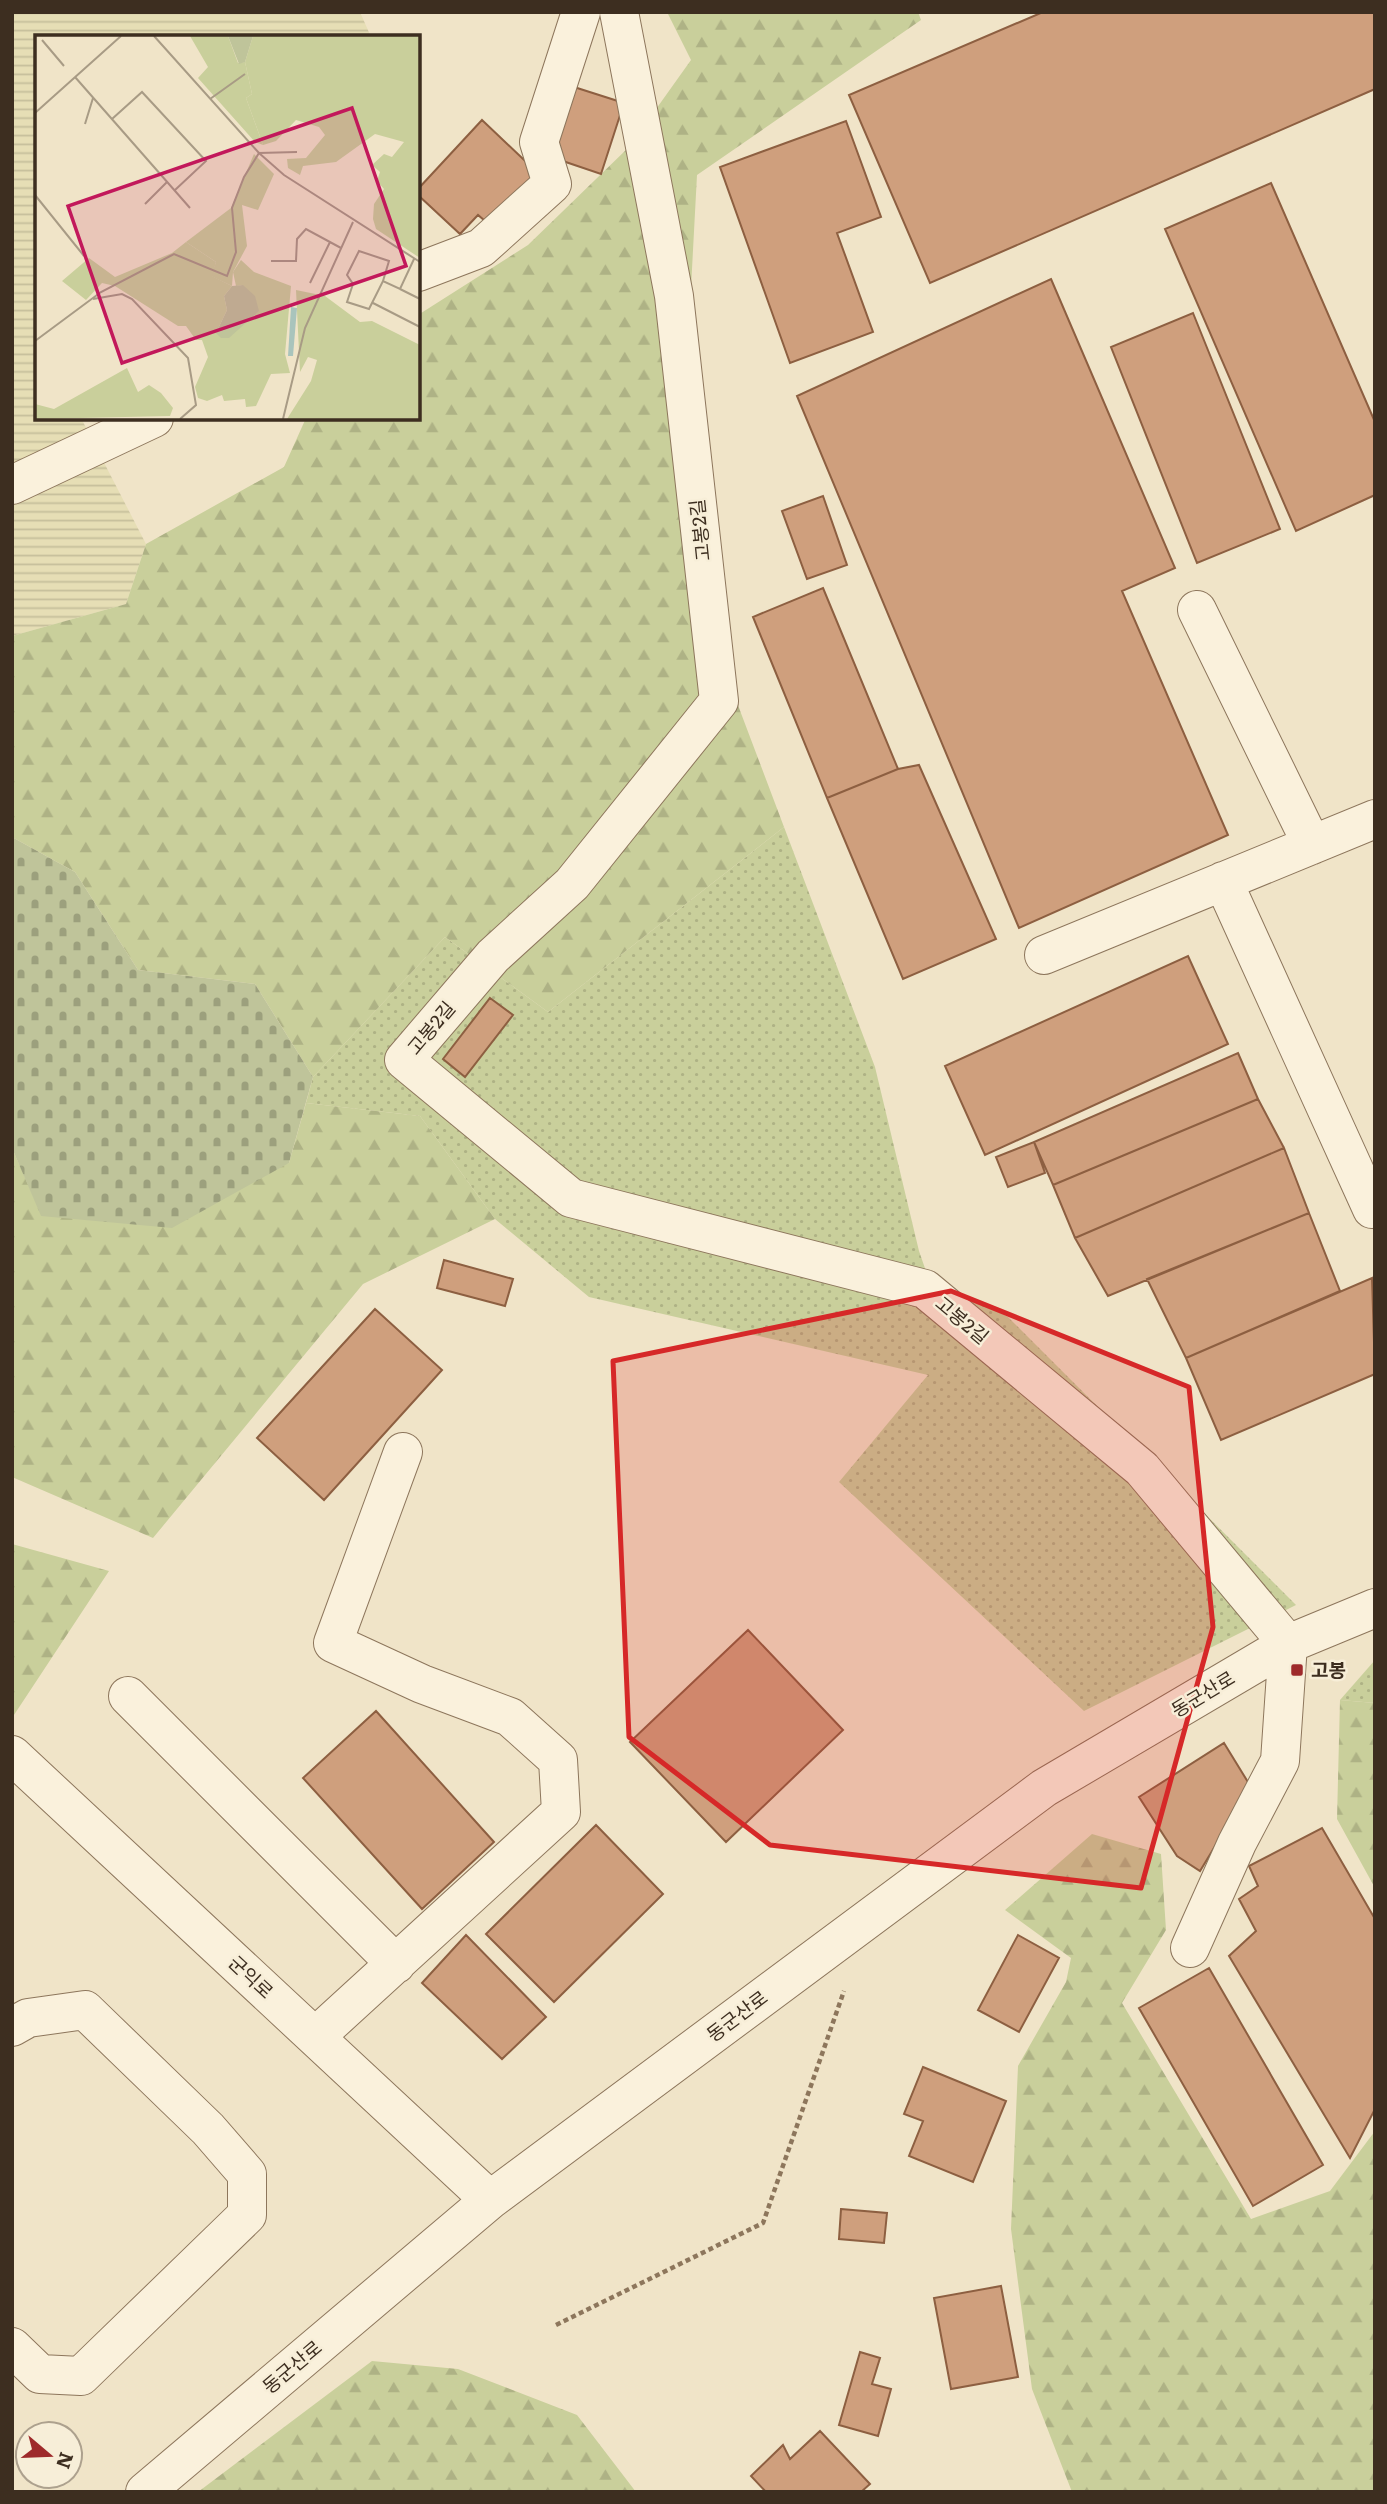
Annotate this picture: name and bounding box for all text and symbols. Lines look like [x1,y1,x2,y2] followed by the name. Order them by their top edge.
[35,35,420,420] inset map
[682,498,716,562] street label: 고봉2길
[400,995,461,1060] street label: 고봉2길
[930,1289,995,1350] street label: 고봉2길
[1311,1655,1346,1683] place label: 고봉
[1289,1662,1305,1678] marker: 고봉
[1165,1663,1240,1723] street label: 동군산로
[223,1948,280,2004] street label: 군익로
[700,1983,773,2047] street label: 동군산로
[256,2333,327,2399] street label: 동군산로
[14,2420,84,2490] north arrow
[50,2449,82,2473] text: N

